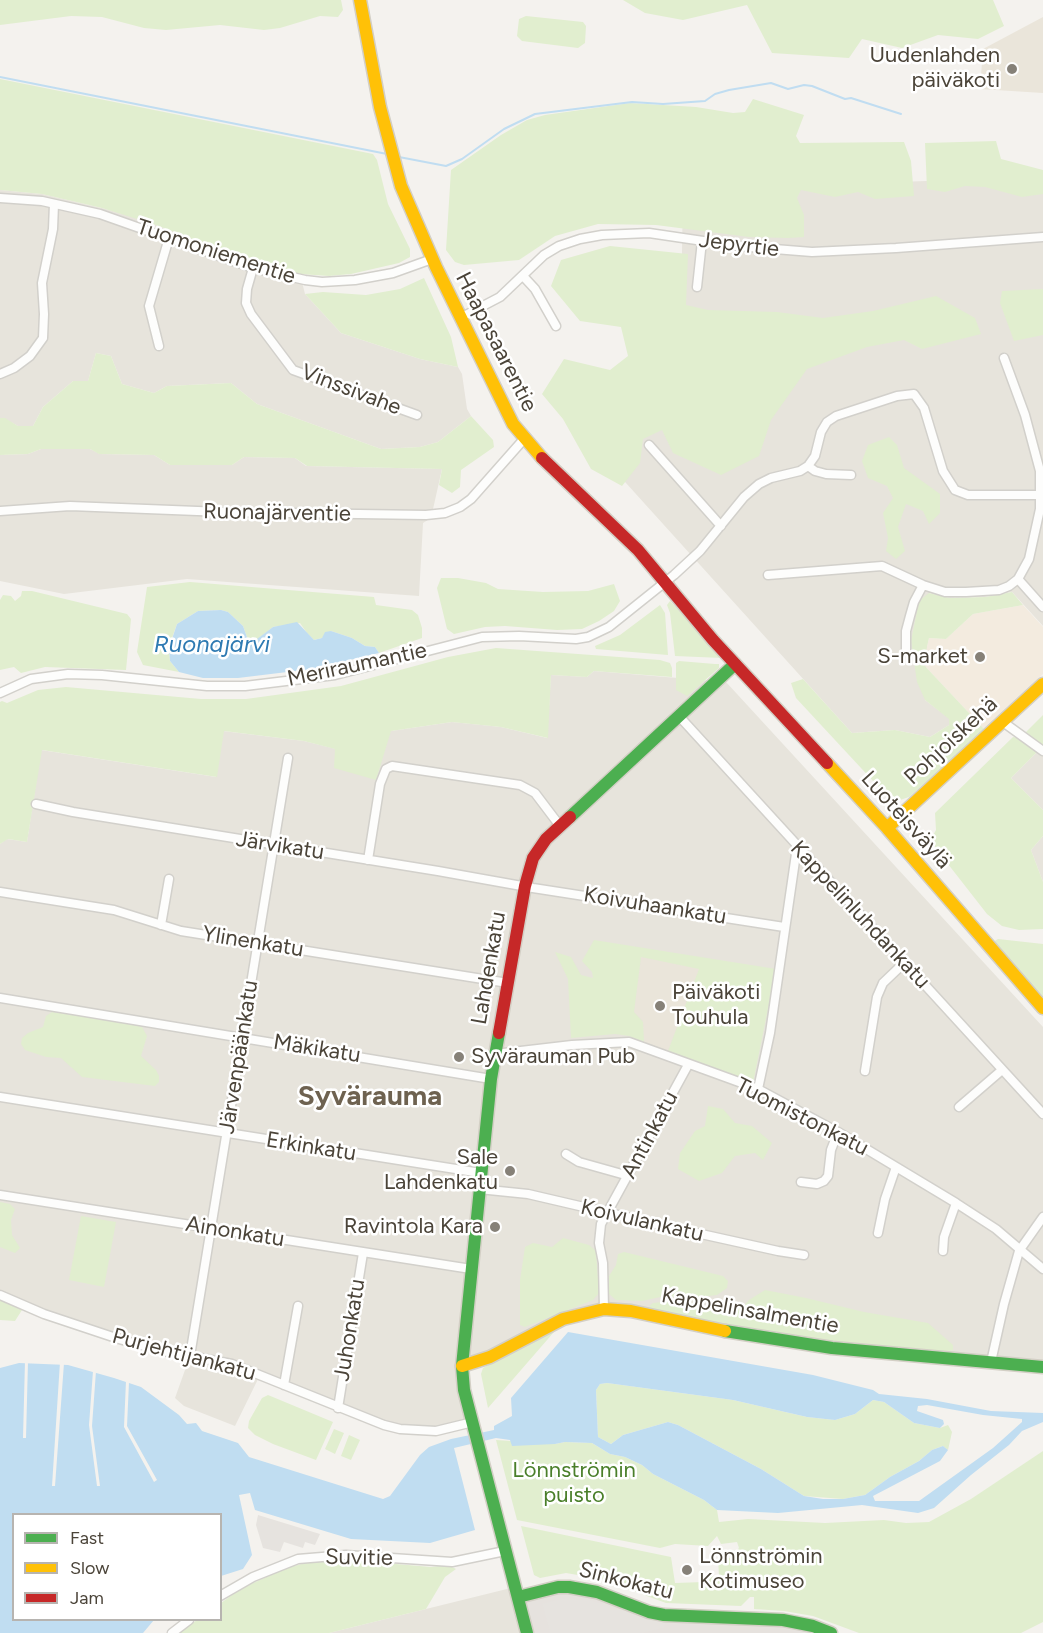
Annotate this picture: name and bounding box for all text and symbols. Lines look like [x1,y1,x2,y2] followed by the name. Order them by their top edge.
[869,43,1000,94] place label: Uudenlahden päiväkoti
[1005,62,1019,76] marker: Uudenlahden päiväkoti
[133,214,299,290] street label: Tuomoniementie
[697,227,781,263] street label: Jepyrtie
[450,268,542,416] street label: Haapasaarentie
[297,359,405,421] street label: Vinssivahe
[203,499,351,527] street label: Ruonajärventie
[154,631,270,659] water label: Ruonajärvi
[285,637,429,693] street label: Meriraumantie
[877,644,968,670] place label: S-market
[973,650,987,664] marker: S-market
[899,691,1003,791] street label: Pohjoiskehä
[855,766,957,874] street label: Luoteisväylä
[234,826,326,866] street label: Järvikatu
[785,836,935,994] street label: Kappelinluhdankatu
[582,882,728,930] street label: Koivuhaankatu
[466,909,512,1027] street label: Lahdenkatu
[201,921,305,963] street label: Ylinenkatu
[214,978,264,1136] street label: Järvenpäänkatu
[672,980,760,1032] place label: Päiväkoti Touhula
[653,999,667,1013] marker: Päiväkoti Touhula
[272,1029,362,1069] street label: Mäkikatu
[471,1044,635,1070] place label: Syvärauman Pub
[452,1050,466,1064] marker: Syvärauman Pub
[731,1072,873,1162] street label: Tuomistonkatu
[298,1080,442,1114] district label: Syvärauma
[616,1087,684,1183] street label: Antinkatu
[264,1127,358,1167] street label: Erkinkatu
[384,1145,498,1196] place label: Sale Lahdenkatu
[503,1164,517,1178] marker: Sale Lahdenkatu
[578,1194,706,1248] street label: Koivulankatu
[184,1211,286,1253] street label: Ainonkatu
[344,1214,483,1240] place label: Ravintola Kara
[488,1220,502,1234] marker: Ravintola Kara
[329,1277,371,1383] street label: Juhonkatu
[659,1282,841,1340] street label: Kappelinsalmentie
[109,1323,259,1387] street label: Purjehtijankatu
[512,1458,636,1510] park label: Lönnströmin puisto
[12,1513,222,1621] legend
[70,1527,104,1549] text: Fast
[325,1544,393,1572] street label: Suvitie
[699,1544,823,1596] place label: Lönnströmin Kotimuseo
[70,1557,109,1579] text: Slow
[576,1557,676,1605] street label: Sinkokatu
[680,1563,694,1577] marker: Lönnströmin Kotimuseo
[70,1587,104,1609] text: Jam

